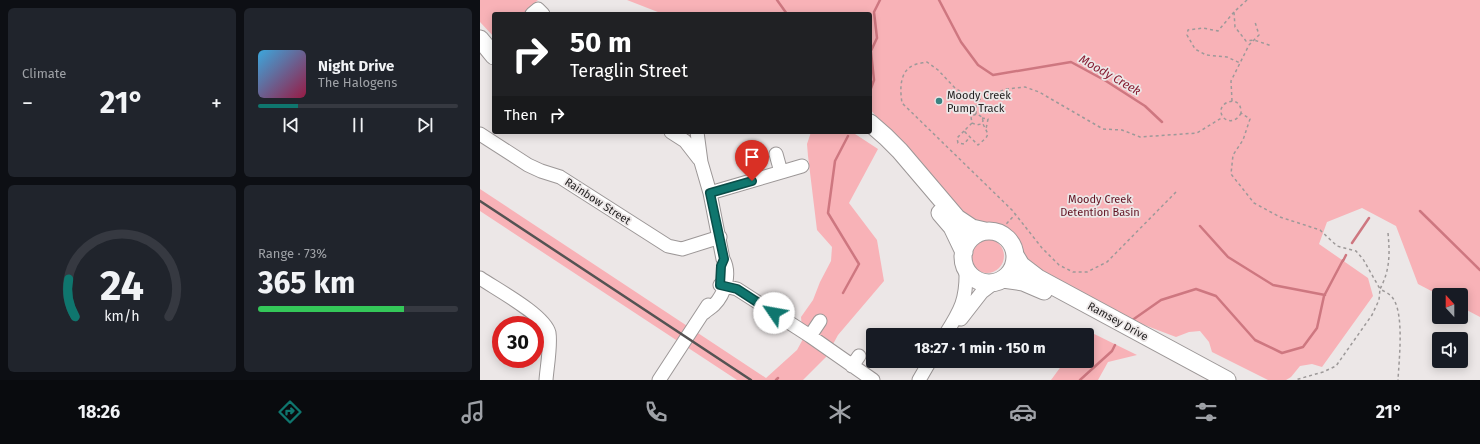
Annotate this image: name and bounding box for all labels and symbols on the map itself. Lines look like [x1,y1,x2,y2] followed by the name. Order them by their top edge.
[1077,52,1144,98] water label: Moody Creek
[947,89,1011,115] place label: Moody Creek Pump Track
[934,96,944,106] marker: Moody Creek Pump Track
[735,140,769,181] pin
[562,175,633,227] street label: Rainbow Street
[1060,193,1140,219] park label: Moody Creek Detention Basin
[1432,288,1468,324] north arrow
[753,292,795,334] position arrow
[1085,299,1150,343] street label: Ramsey Drive
[492,316,544,368] speed limit sign: 30

